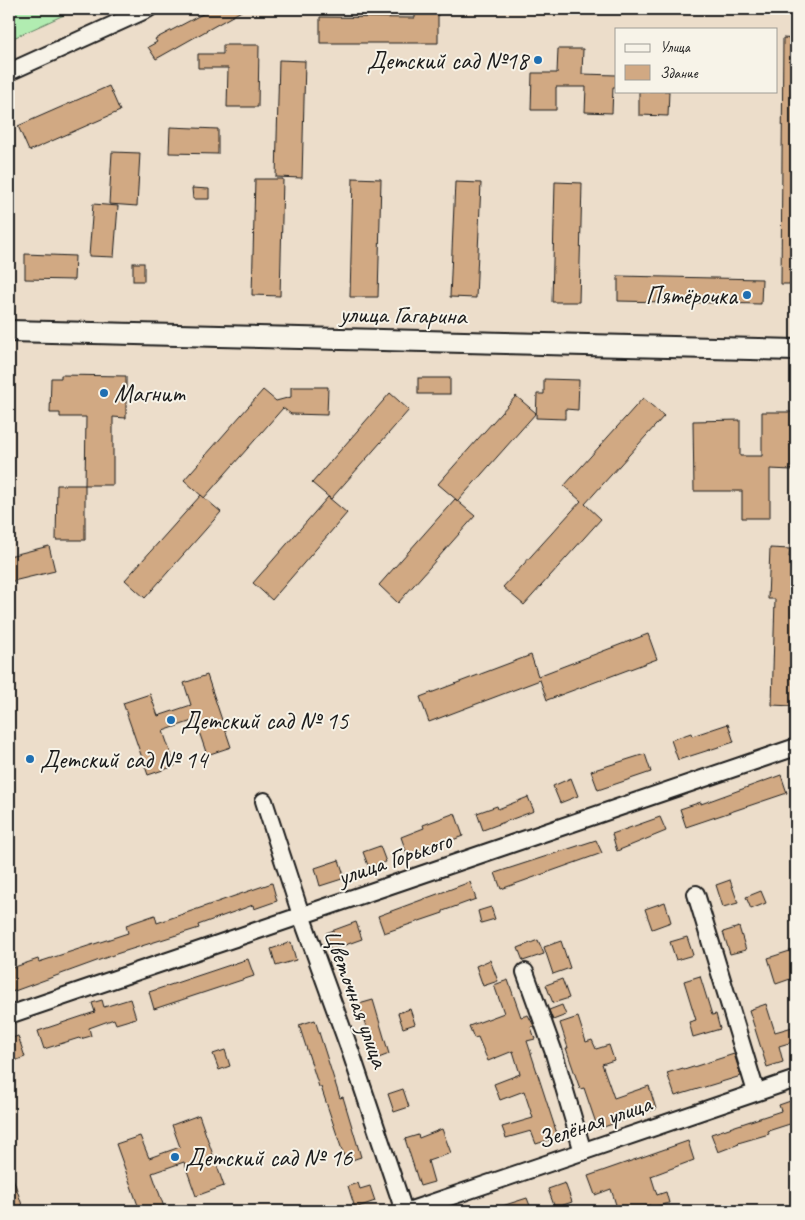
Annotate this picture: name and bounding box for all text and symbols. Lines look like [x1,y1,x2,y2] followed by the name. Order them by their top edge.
[615,28,778,92] legend
[660,38,691,57] text: Улица
[367,45,531,77] place label: Детский сад №18
[532,54,544,66] marker: Детский сад №18
[660,64,699,83] text: Здание
[645,280,739,312] place label: Пятёрочка
[741,289,753,301] marker: Пятёрочка
[337,298,469,332] street label: улица Гагарина
[114,378,186,410] place label: Магнит
[98,387,110,399] marker: Магнит
[181,705,350,737] place label: Детский сад № 15
[165,714,177,726] marker: Детский сад № 15
[40,744,210,776] place label: Детский сад № 14
[24,753,36,765] marker: Детский сад № 14
[331,824,457,894] street label: улица Горького
[316,925,397,1074] street label: Цветочная улица
[533,1087,658,1156] street label: Зелёная улица
[185,1142,353,1174] place label: Детский сад № 16
[169,1151,181,1163] marker: Детский сад № 16

